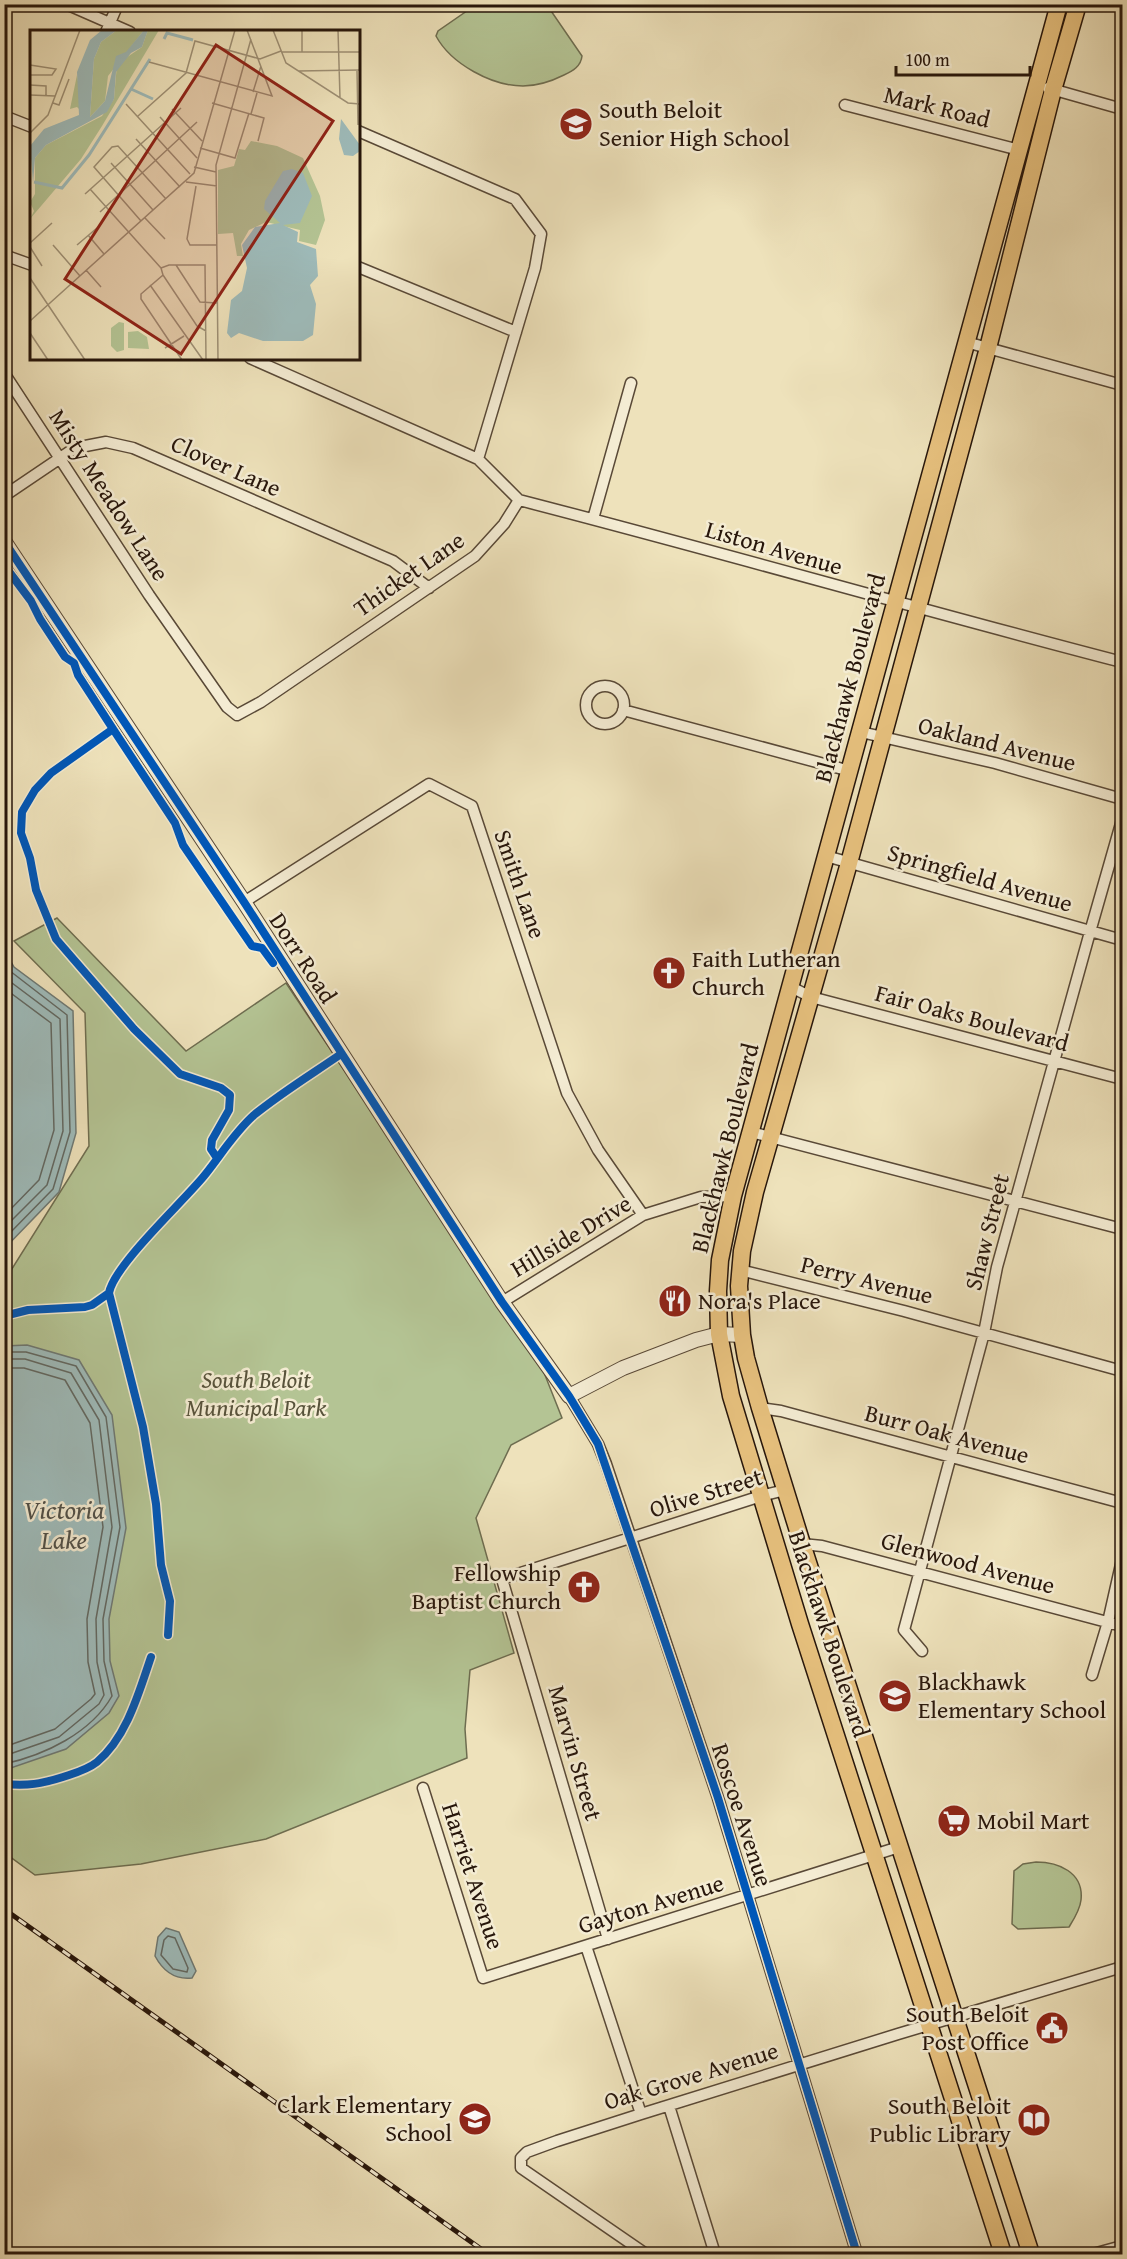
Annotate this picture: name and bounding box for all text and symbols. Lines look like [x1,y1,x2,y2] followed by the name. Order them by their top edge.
[30,30,360,360] inset map
[896,39,1030,77] scale bar
[905,46,950,73] text: 100 m
[880,76,994,137] street label: Mark Road
[599,92,790,155] place label: South Beloit Senior High School
[558,106,594,142] school or university icon: South Beloit Senior High School
[41,402,178,588] street label: Misty Meadow Lane
[166,426,287,505] street label: Clover Lane
[701,511,847,584] street label: Liston Avenue
[346,522,471,625] street label: Thicket Lane
[805,569,894,786] street label: Blackhawk Boulevard
[915,707,1080,780] street label: Oakland Avenue
[486,825,555,943] street label: Smith Lane
[884,834,1077,921] street label: Springfield Avenue
[261,905,346,1010] street label: Dorr Road
[692,941,841,1004] place label: Faith Lutheran Church
[651,955,687,991] church icon: Faith Lutheran Church
[871,975,1073,1060] street label: Fair Oaks Boulevard
[681,1039,768,1257] street label: Blackhawk Boulevard
[955,1169,1018,1294] street label: Shaw Street
[504,1186,638,1285] street label: Hillside Drive
[797,1246,937,1313] street label: Perry Avenue
[657,1283,693,1319] restaurant icon: Nora's Place
[698,1283,821,1318] place label: Nora's Place
[186,1362,326,1425] park label: South Beloit Municipal Park
[861,1395,1033,1472] street label: Burr Oak Avenue
[645,1459,767,1526] street label: Olive Street
[24,1490,104,1559] water label: Victoria Lake
[877,1522,1059,1603] street label: Glenwood Avenue
[780,1526,879,1742] street label: Blackhawk Boulevard
[412,1555,562,1618] place label: Fellowship Baptist Church
[566,1569,602,1605] church icon: Fellowship Baptist Church
[918,1664,1106,1727] place label: Blackhawk Elementary School
[877,1678,913,1714] school or university icon: Blackhawk Elementary School
[539,1681,612,1825] street label: Marvin Street
[703,1739,782,1891] street label: Roscoe Avenue
[433,1798,514,1954] street label: Harriet Avenue
[936,1803,972,1839] supermarket icon: Mobil Mart
[977,1803,1090,1838] place label: Mobil Mart
[574,1865,728,1942] street label: Gayton Avenue
[906,1996,1030,2059] place label: South Beloit Post Office
[1034,2010,1070,2046] public building icon: South Beloit Post Office
[599,2032,782,2119] street label: Oak Grove Avenue
[277,2087,452,2150] place label: Clark Elementary School
[870,2088,1012,2151] place label: South Beloit Public Library
[457,2101,493,2137] school or university icon: Clark Elementary School
[1016,2102,1052,2138] library icon: South Beloit Public Library

